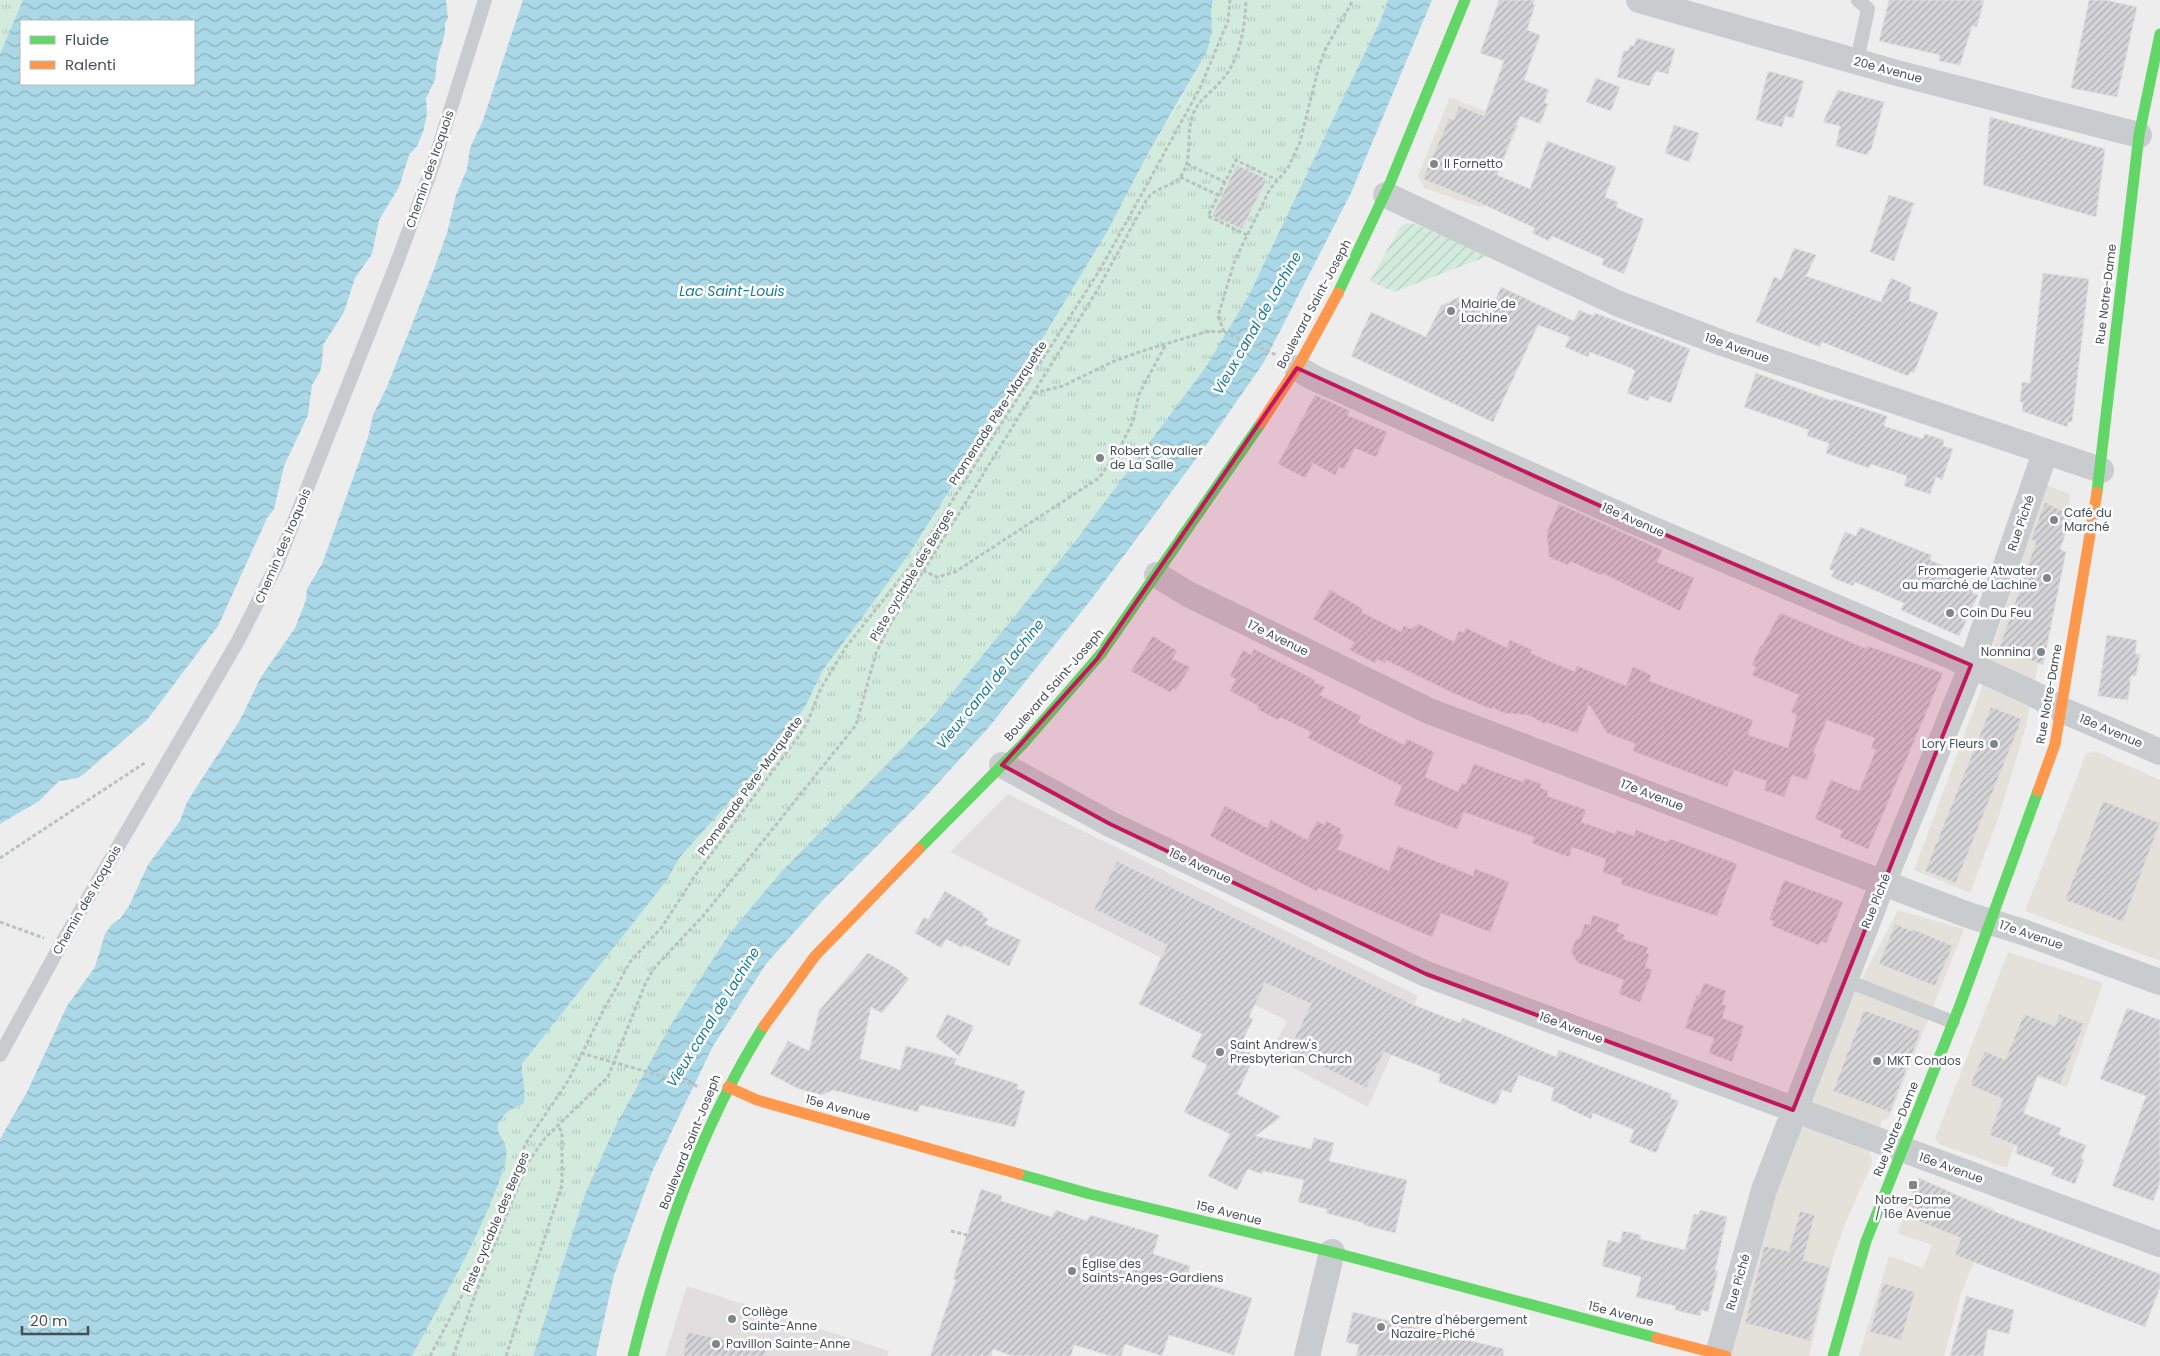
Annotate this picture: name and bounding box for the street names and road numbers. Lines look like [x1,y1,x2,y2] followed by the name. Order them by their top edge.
[1852,52,1924,87] street label: 20e Avenue
[401,108,458,230] street label: Chemin des Iroquois
[1272,236,1355,371] street label: Boulevard Saint-Joseph
[2091,243,2120,345] street label: Rue Notre-Dame
[1703,329,1772,366] street label: 19e Avenue
[945,337,1051,488] street label: Promenade Père-Marquette
[251,486,314,606] street label: Chemin des Iroquois
[2003,493,2038,553] street label: Rue Piché
[1599,498,1667,541] street label: 18e Avenue
[865,505,958,644] street label: Piste cyclable des Berges
[1245,615,1312,660] street label: 17e Avenue
[1000,625,1107,745] street label: Boulevard Saint-Joseph
[2031,643,2066,745] street label: Rue Notre-Dame
[2077,710,2145,751] street label: 18e Avenue
[693,712,806,859] street label: Promenade Père-Marquette
[1618,775,1686,814] street label: 17e Avenue
[48,842,125,957] street label: Chemin des Iroquois
[1166,844,1234,887] street label: 16e Avenue
[1857,871,1894,931] street label: Rue Piché
[1997,916,2065,953] street label: 17e Avenue
[1537,1008,1606,1048] street label: 16e Avenue
[655,1072,724,1212] street label: Boulevard Saint-Joseph
[1869,1079,1922,1179] street label: Rue Notre-Dame
[804,1090,873,1125] street label: 15e Avenue
[1917,1148,1986,1187] street label: 16e Avenue
[458,1149,533,1295] street label: Piste cyclable des Berges
[1195,1196,1264,1229] street label: 15e Avenue
[1721,1252,1754,1312] street label: Rue Piché
[1587,1297,1656,1330] street label: 15e Avenue

